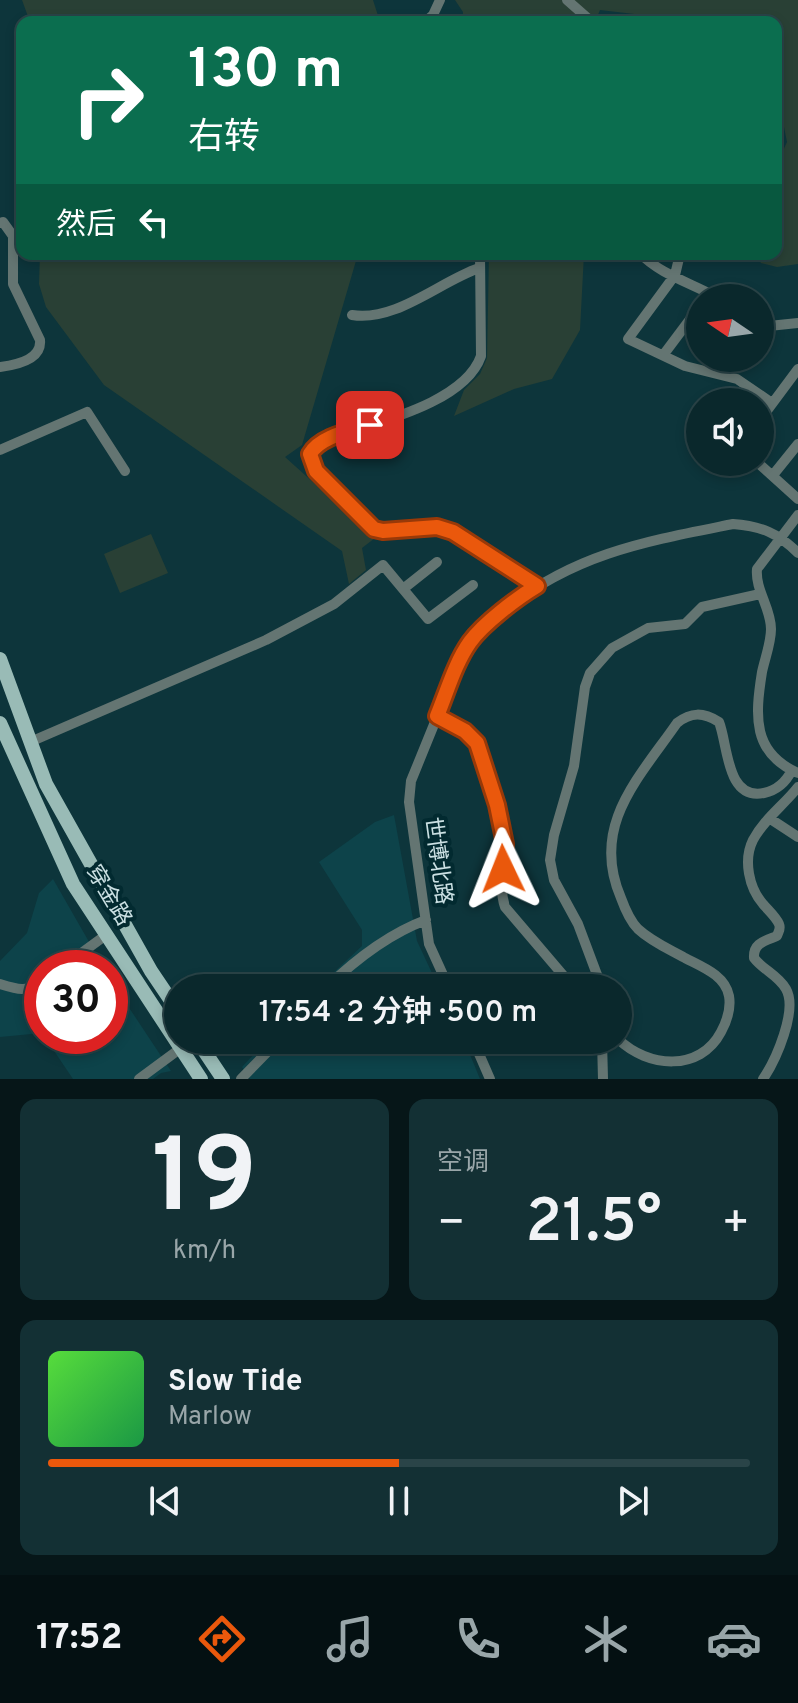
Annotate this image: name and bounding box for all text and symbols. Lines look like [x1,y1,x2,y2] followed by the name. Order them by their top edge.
[188,37,343,107] text: 130 m
[56,48,160,152] icon: right
[188,116,260,162] text: 右转
[132,200,176,244] icon: left
[56,208,116,245] text: 然后
[686,284,774,372] north arrow
[686,284,774,476] map controls
[686,388,774,476] button: sound
[336,391,404,459] pin
[348,403,392,447] icon: arrive
[418,816,456,906] street label: 世博北路
[461,827,545,911] position arrow
[79,861,137,931] street label: 穿金路
[24,950,128,1054] speed limit sign: 30
[259,995,537,1032] text: 17:54 · 2 分钟 · 500 m
[152,1117,257,1249] text: 19
[437,1147,489,1180] text: 空调
[525,1187,662,1263] text: 21.5°
[437,1197,465,1253] text: −
[722,1197,750,1253] text: +
[173,1235,236,1268] text: km/h
[168,1364,302,1401] text: Slow Tide
[168,1401,252,1434] text: Marlow
[143,1479,187,1523] icon: previous
[377,1479,421,1523] icon: pause
[611,1479,655,1523] icon: next
[194,1611,250,1667] icon: directions
[322,1611,378,1667] icon: music
[450,1611,506,1667] icon: phone
[578,1611,634,1667] icon: climate
[706,1611,762,1667] icon: car
[36,1616,122,1662] text: 17:52

